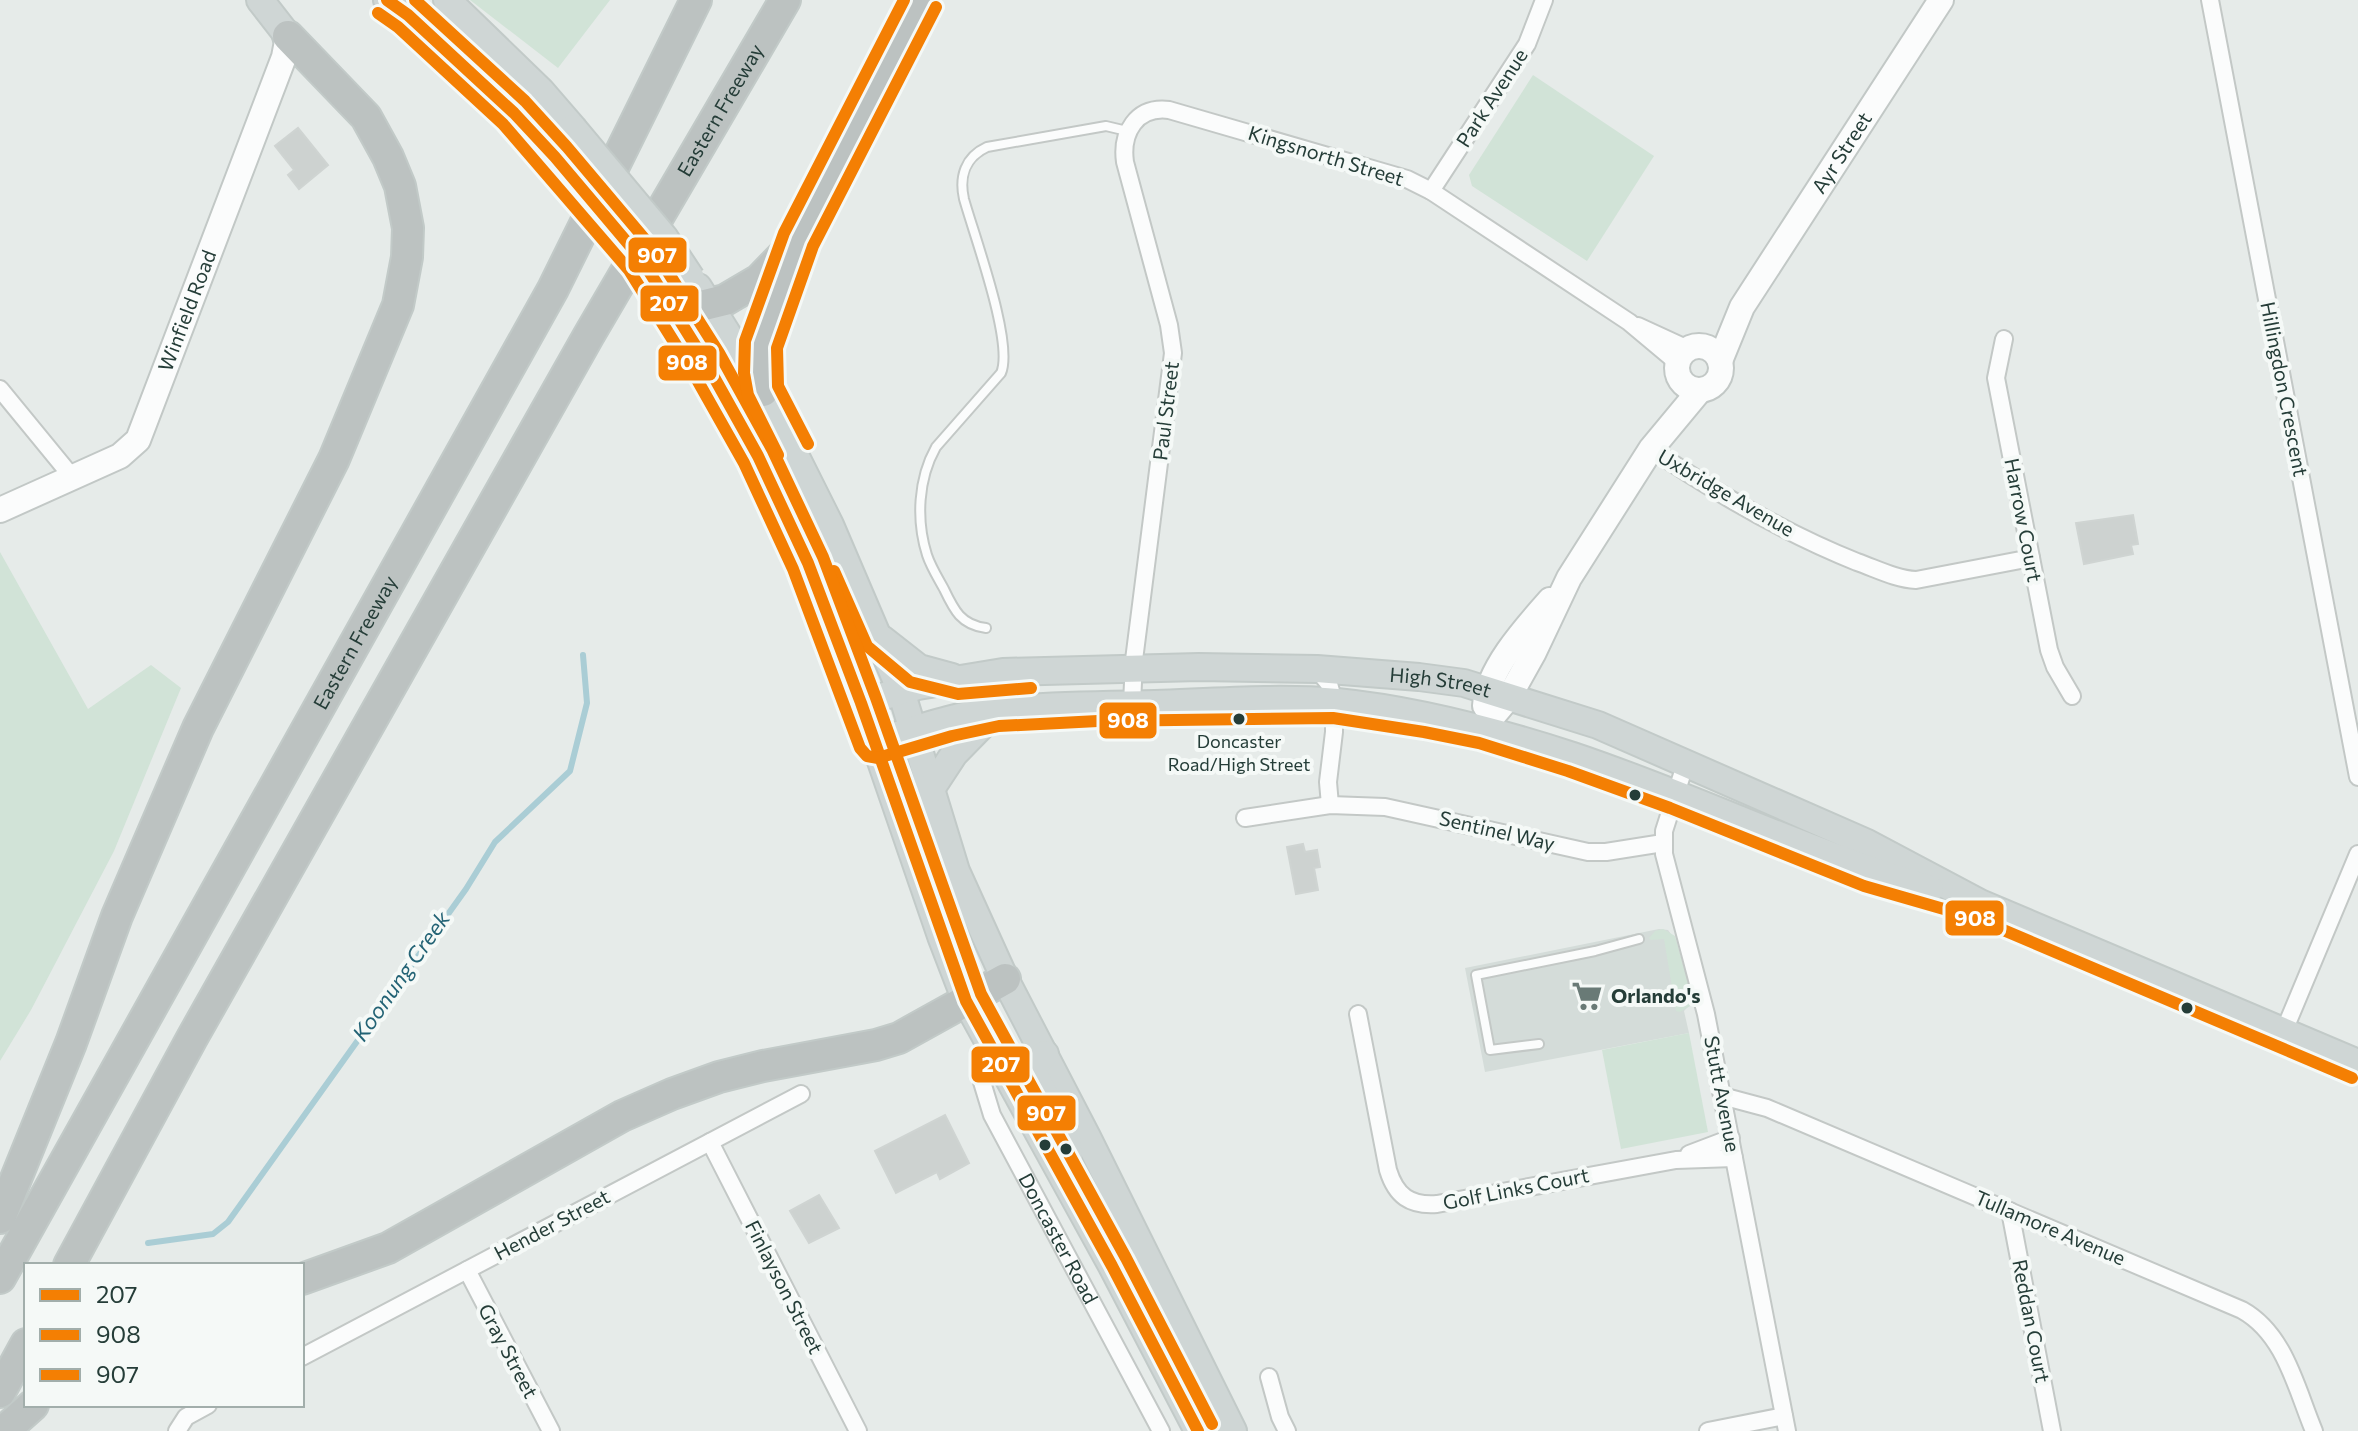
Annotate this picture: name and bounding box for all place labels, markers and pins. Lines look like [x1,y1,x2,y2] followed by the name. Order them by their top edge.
[1231,711,1247,727] marker: Doncaster Road/High Street
[1168,730,1310,775] place label: Doncaster Road/High Street
[1627,787,1643,803] unlabelled marker
[1570,979,1604,1013] supermarket icon: Orlando's
[1611,983,1701,1007] place label: Orlando's
[2179,1000,2195,1016] unlabelled marker
[1037,1137,1053,1153] unlabelled marker
[1058,1141,1074,1157] unlabelled marker

